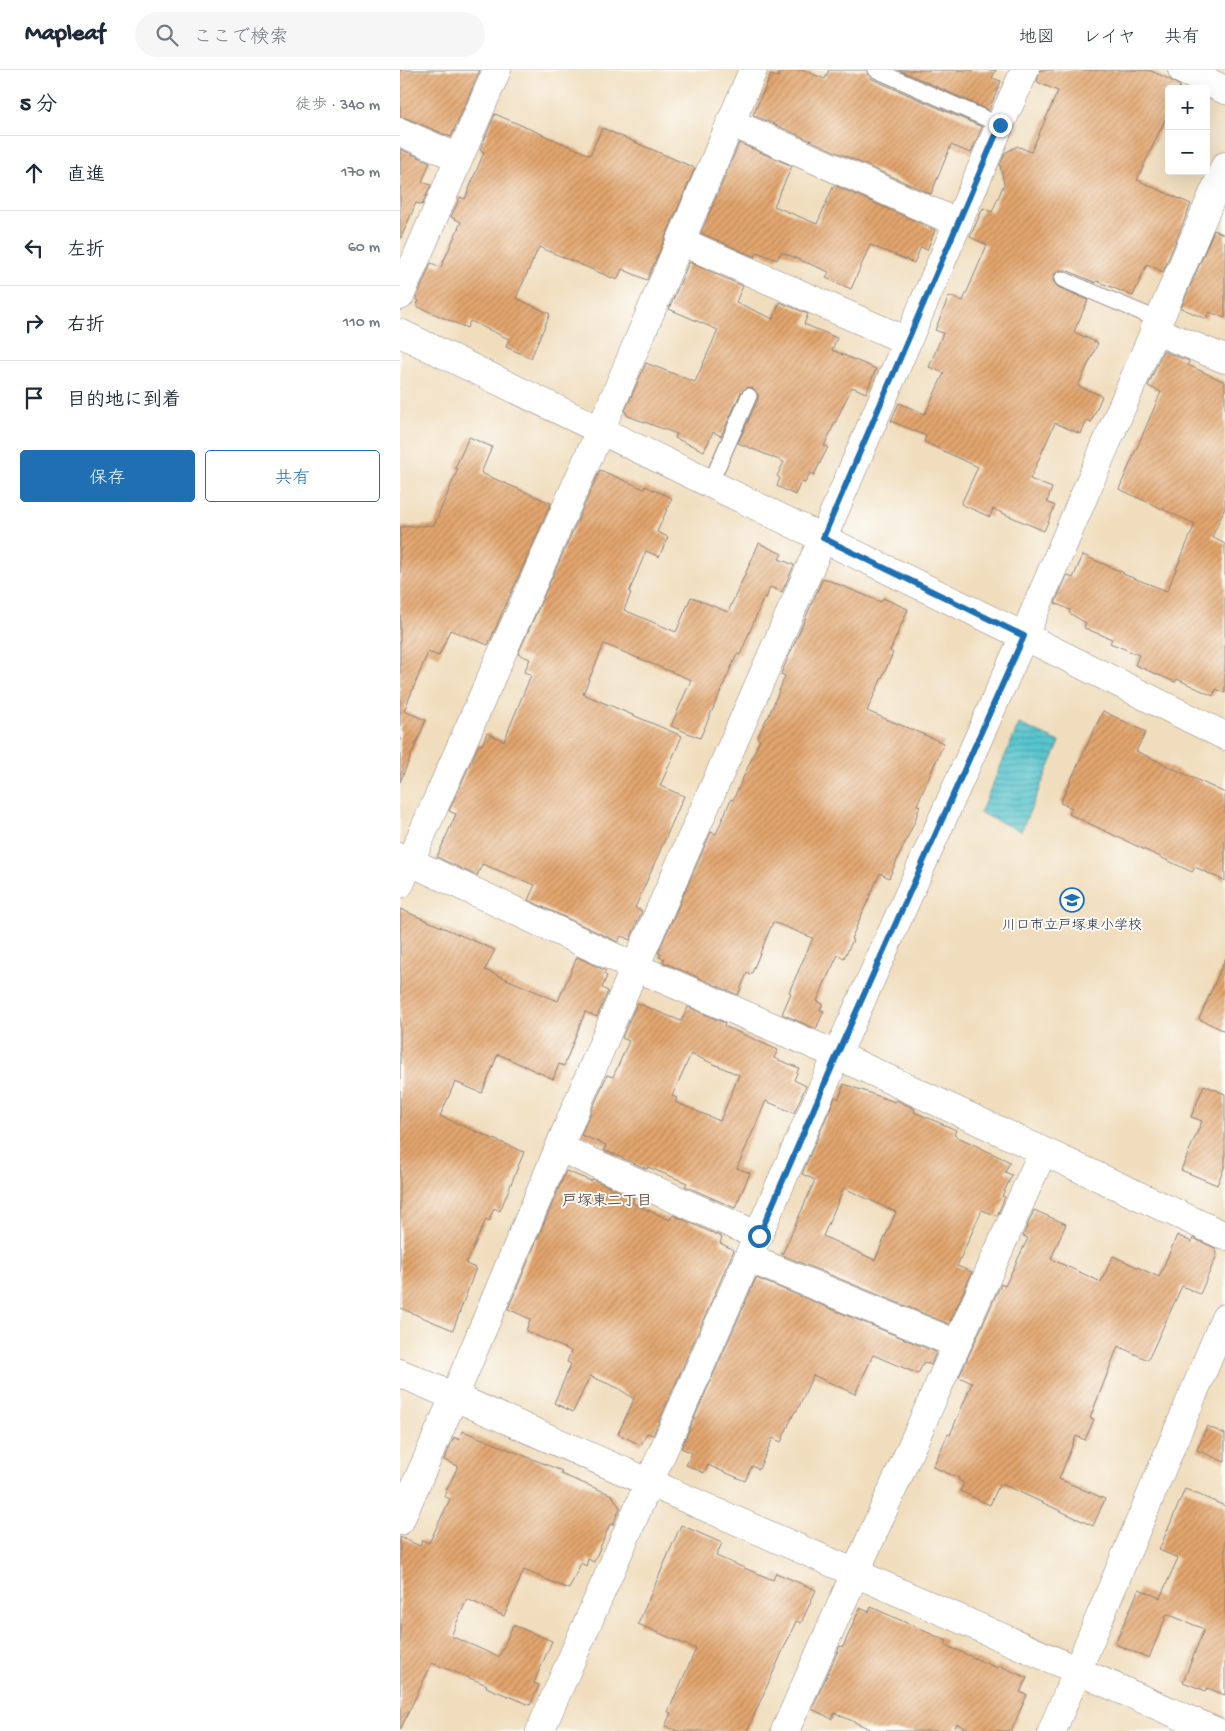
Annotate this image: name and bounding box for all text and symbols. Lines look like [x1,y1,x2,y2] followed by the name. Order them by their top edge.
[135,12,485,57] search box
[25,20,105,49] text: Mapleaf
[153,21,181,49] icon: search
[193,27,288,50] text: ここで検索
[1019,28,1055,49] text: 地図
[1083,28,1136,49] text: レイヤ
[1164,28,1200,49] text: 共有
[1165,85,1210,175] map controls
[1165,85,1210,130] button: +
[20,94,57,119] text: 5 分
[295,97,380,116] text: 徒歩 · 340 m
[989,114,1012,137] route end
[1165,130,1210,175] button: −
[20,159,48,187] icon: ahead
[341,164,380,183] text: 170 m
[67,165,105,188] text: 直進
[20,234,48,262] icon: left
[348,239,380,258] text: 60 m
[67,240,105,263] text: 左折
[20,309,48,337] icon: right
[343,314,380,333] text: 110 m
[67,315,105,338] text: 右折
[20,384,48,412] icon: arrive
[67,390,181,413] text: 目的地に到着
[20,450,195,502] button: 保存
[205,450,380,502] button: 共有
[1059,887,1085,913] school or university icon: 川口市立戸塚東小学校
[1002,918,1142,935] place label: 川口市立戸塚東小学校
[562,1192,652,1211] district label: 戸塚東二丁目
[748,1225,771,1248] route start

